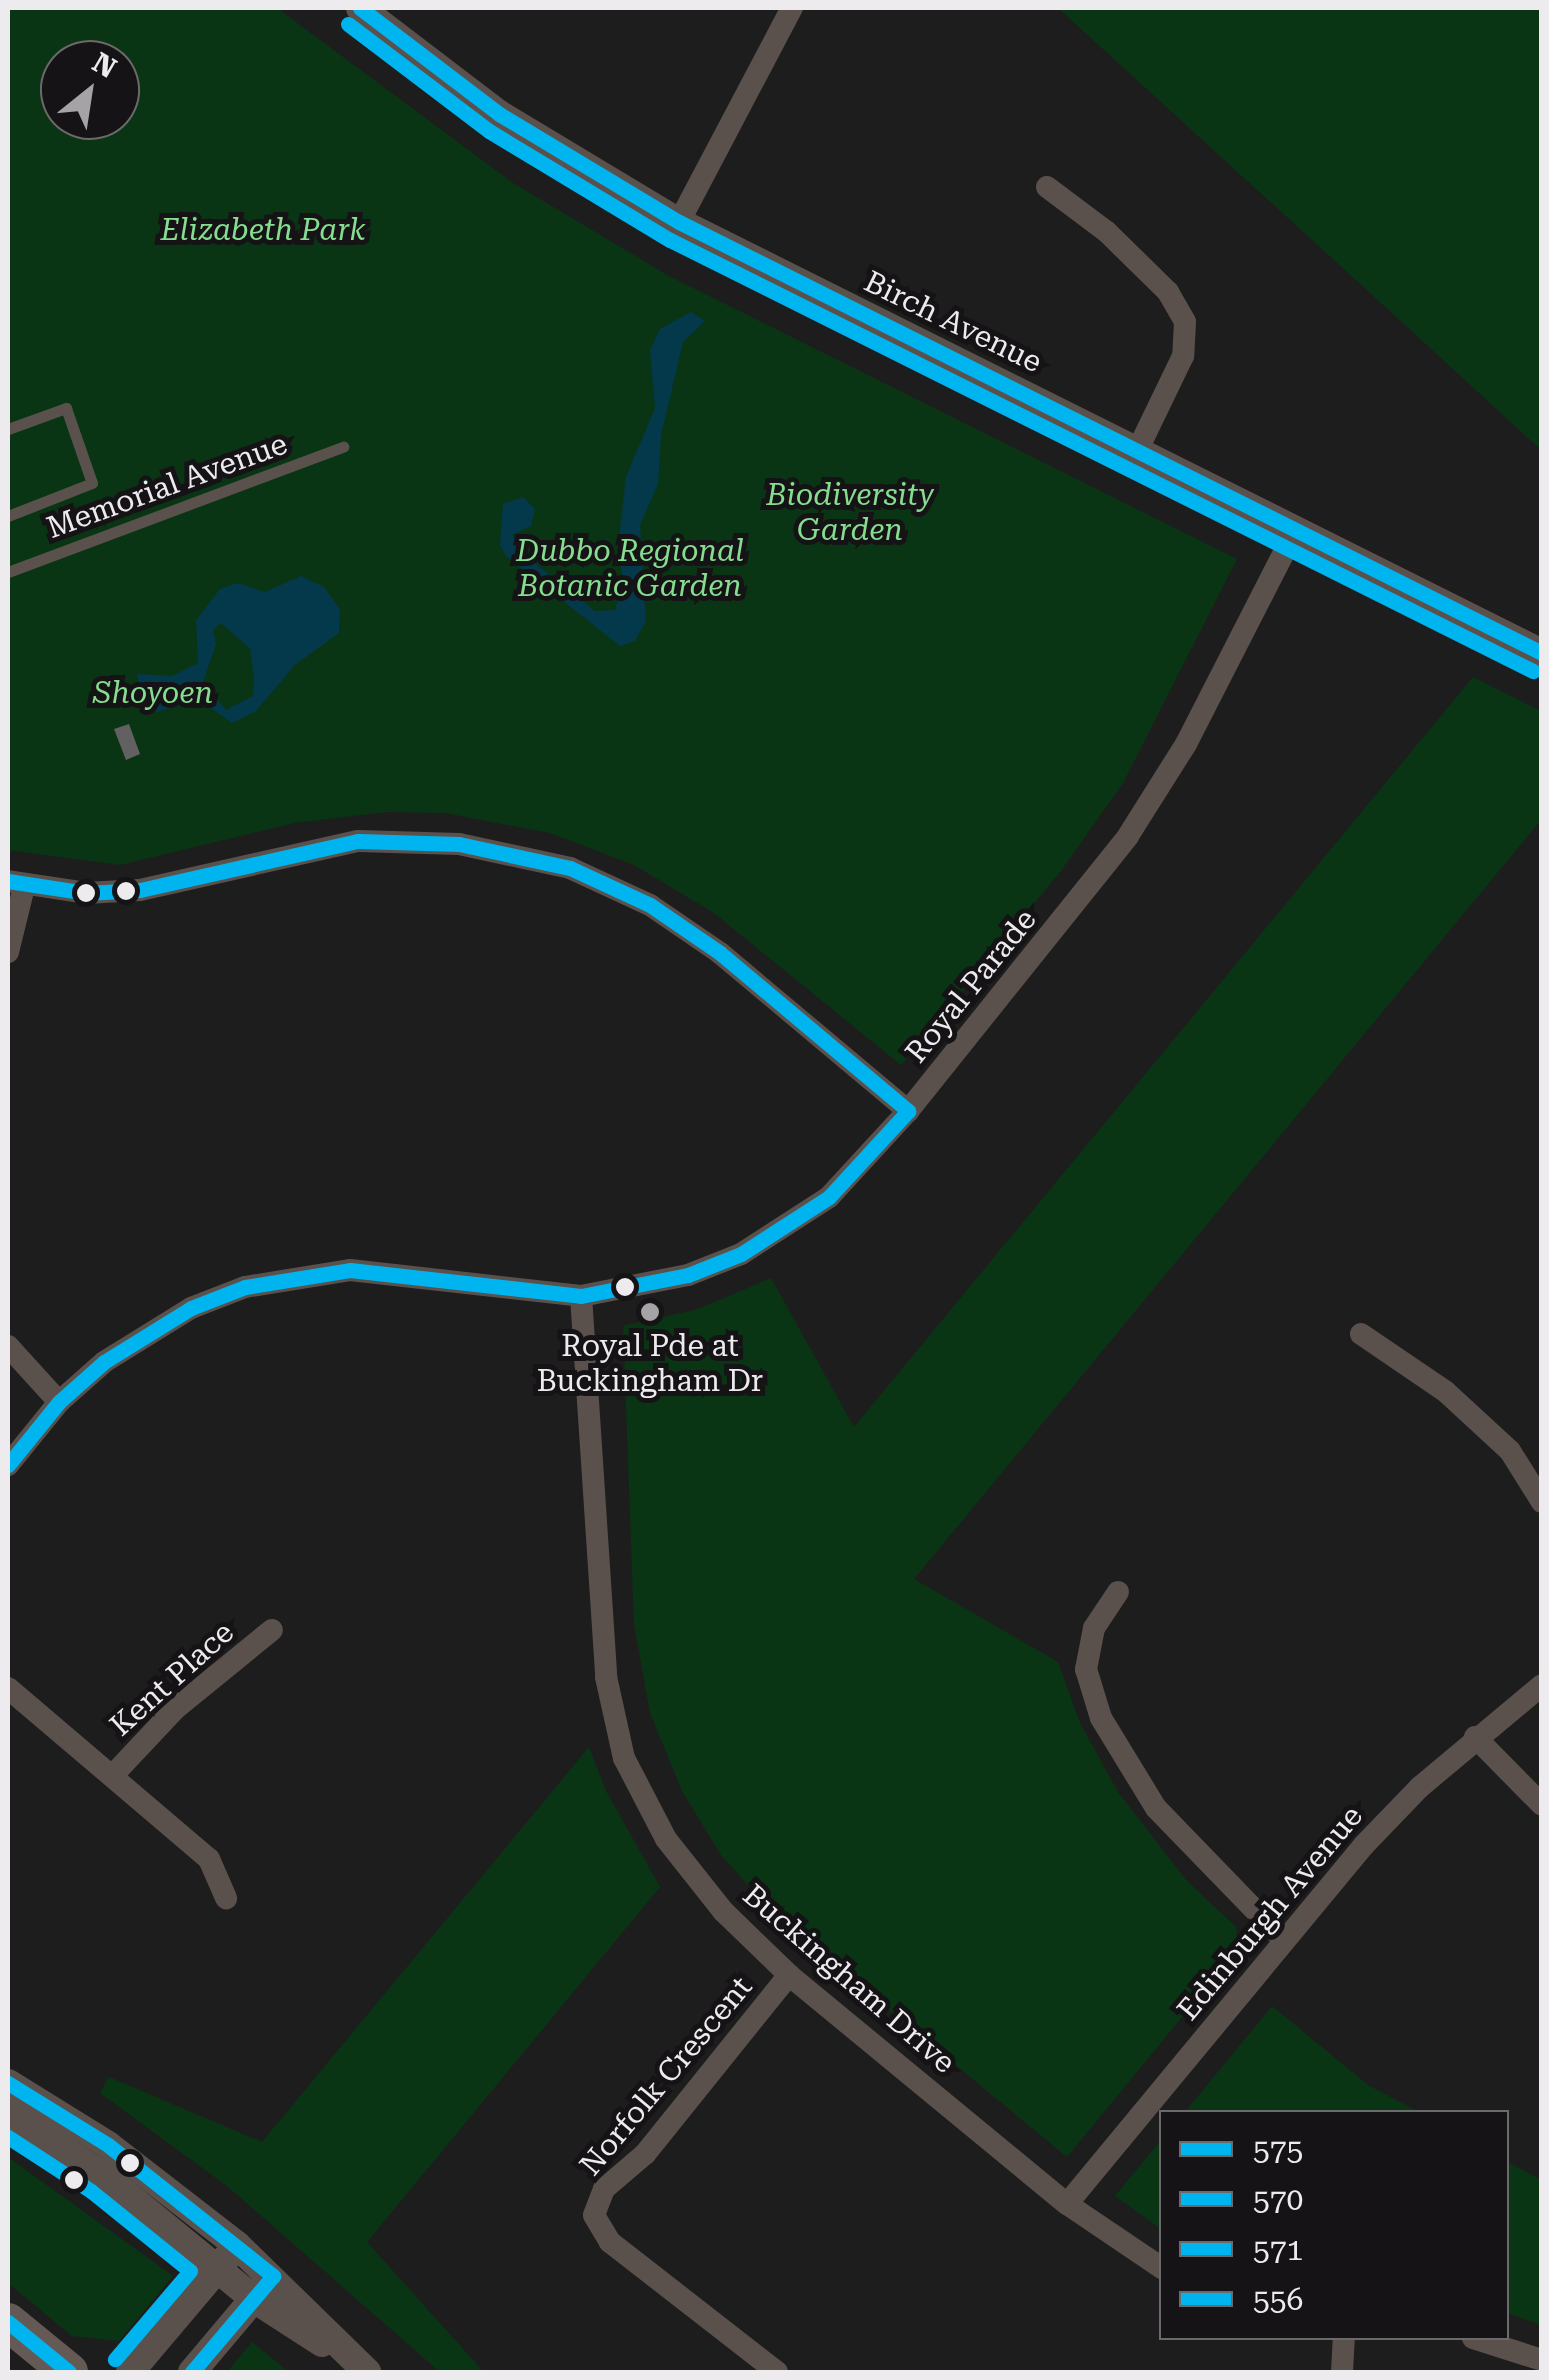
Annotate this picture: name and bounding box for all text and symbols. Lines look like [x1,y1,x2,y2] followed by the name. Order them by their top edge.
[40,40,140,140] north arrow
[87,46,122,85] text: N
[160,212,366,248] park label: Elizabeth Park
[858,264,1048,380] street label: Birch Avenue
[42,426,292,546] street label: Memorial Avenue
[766,477,934,548] park label: Biodiversity Garden
[516,533,744,604] park label: Dubbo Regional Botanic Garden
[93,675,213,711] park label: Shoyoen
[116,881,136,901] unlabelled marker
[76,883,96,903] unlabelled marker
[898,902,1044,1070] street label: Royal Parade
[615,1277,635,1297] unlabelled marker
[639,1301,661,1323] marker: Royal Pde at Buckingham Dr
[537,1328,763,1398] place label: Royal Pde at Buckingham Dr
[103,1614,241,1744] street label: Kent Place
[1170,1799,1370,2027] street label: Edinburgh Avenue
[736,1877,962,2081] street label: Buckingham Drive
[572,1969,760,2183] street label: Norfolk Crescent
[1159,2110,1509,2340] legend
[1253,2132,1303,2167] text: 575
[120,2153,140,2173] unlabelled marker
[64,2170,84,2190] unlabelled marker
[1253,2182,1303,2217] text: 570
[1253,2232,1303,2267] text: 571
[1253,2282,1303,2317] text: 556

